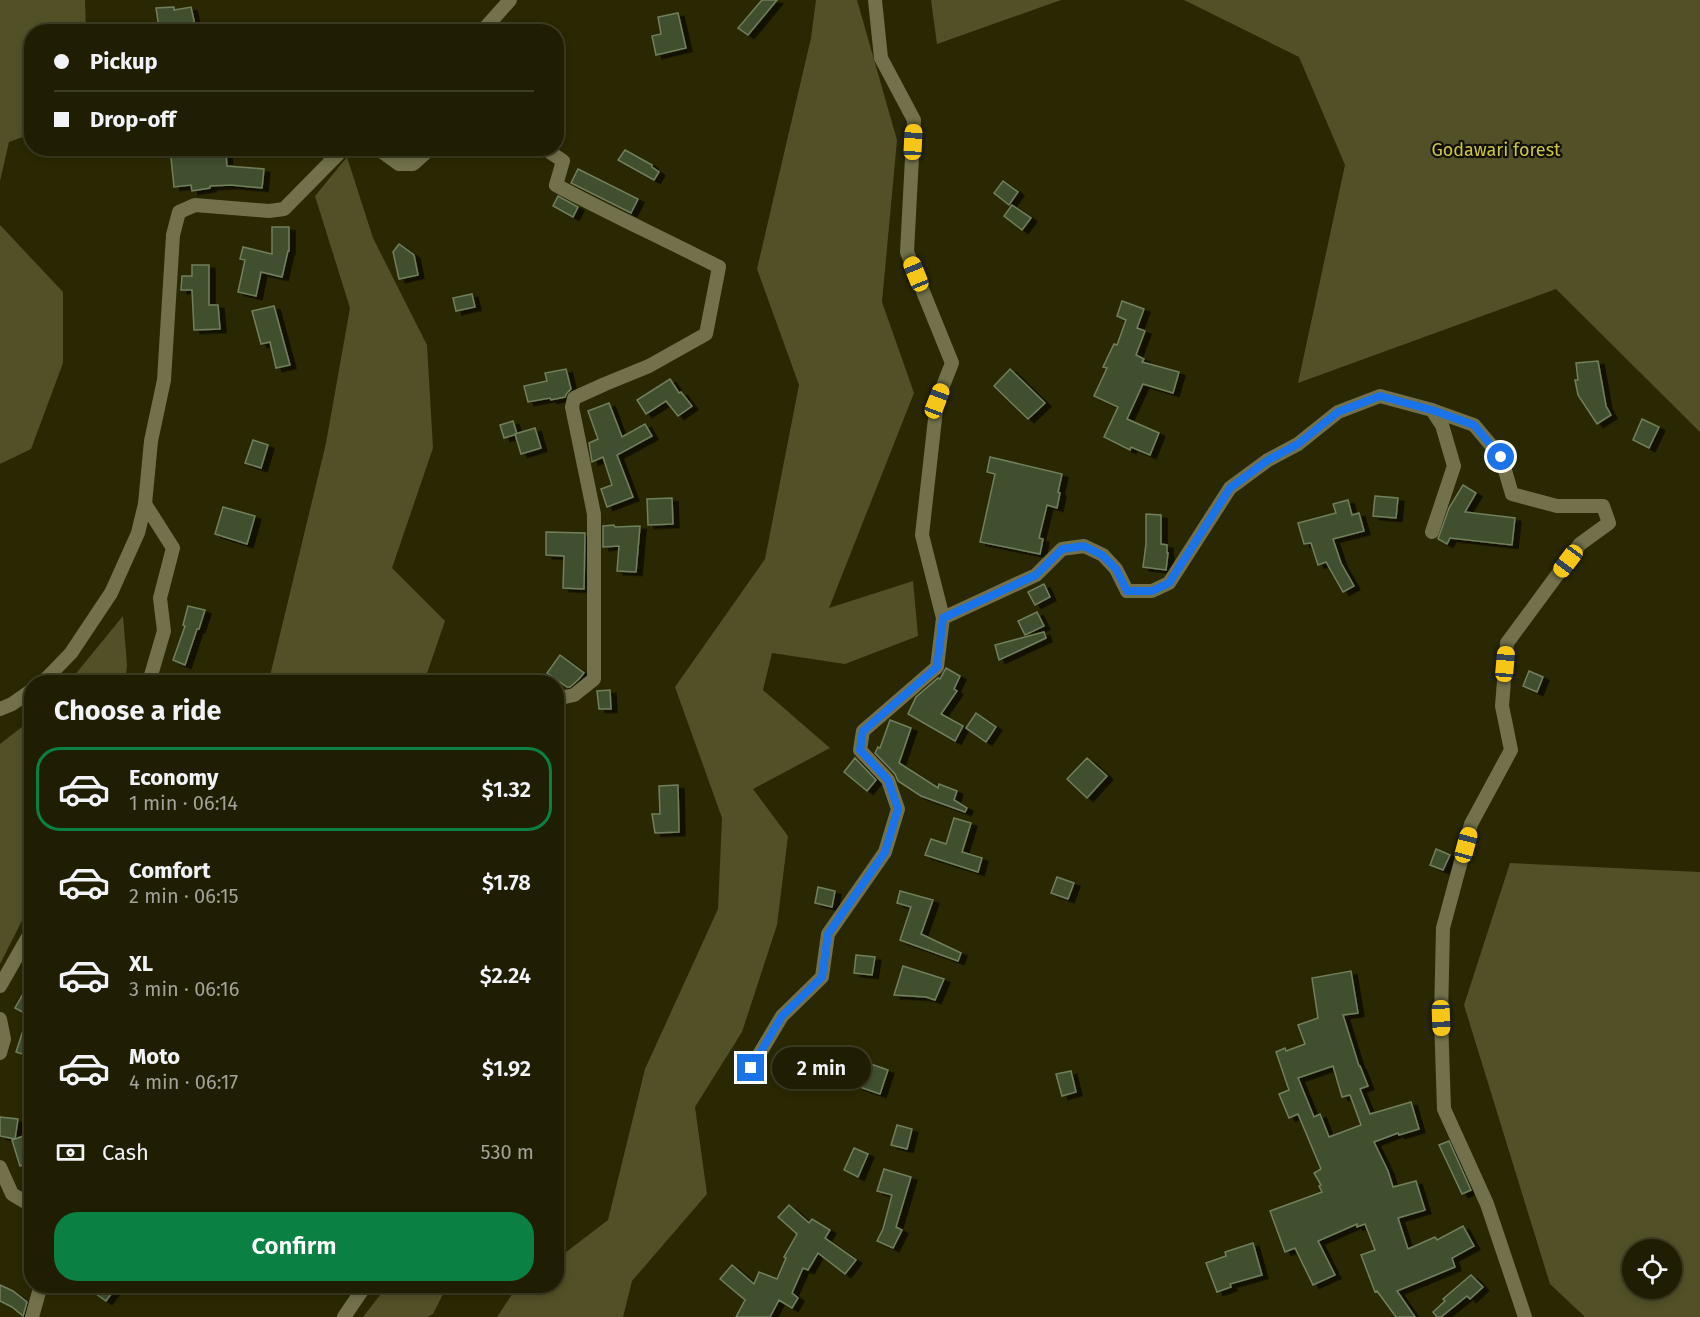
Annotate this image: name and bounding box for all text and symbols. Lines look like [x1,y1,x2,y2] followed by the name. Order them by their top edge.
[90,48,158,75] text: Pickup
[90,106,176,133] text: Drop-off
[903,124,923,160] car
[1431,139,1561,161] park label: Godawari forest
[901,254,931,294] car
[922,381,952,421] car
[1487,443,1514,470] route start
[1550,541,1586,581] car
[1494,645,1516,683] car
[54,695,221,727] text: Choose a ride
[57,762,111,816] icon: car
[129,764,218,791] text: Economy
[482,776,531,803] text: $1.32
[129,791,238,815] text: 1 min · 06:14
[1453,825,1479,865] car
[57,855,111,909] icon: car
[129,857,210,884] text: Comfort
[482,869,531,896] text: $1.78
[129,884,239,908] text: 2 min · 06:15
[57,948,111,1002] icon: car
[129,950,153,977] text: XL
[480,962,531,989] text: $2.24
[129,977,239,1001] text: 3 min · 06:16
[1431,1000,1451,1036] car
[57,1041,111,1095] icon: car
[129,1043,180,1070] text: Moto
[772,1047,871,1089] callout: 2 min
[737,1054,764,1081] route end
[482,1055,531,1082] text: $1.92
[797,1056,846,1080] text: 2 min
[129,1070,238,1094] text: 4 min · 06:17
[54,1136,87,1169] icon: cash
[102,1139,149,1166] text: Cash
[481,1140,534,1164] text: 530 m
[54,1212,534,1281] button: Confirm
[1622,1239,1682,1299] map controls
[1622,1239,1682,1299] button: locate

